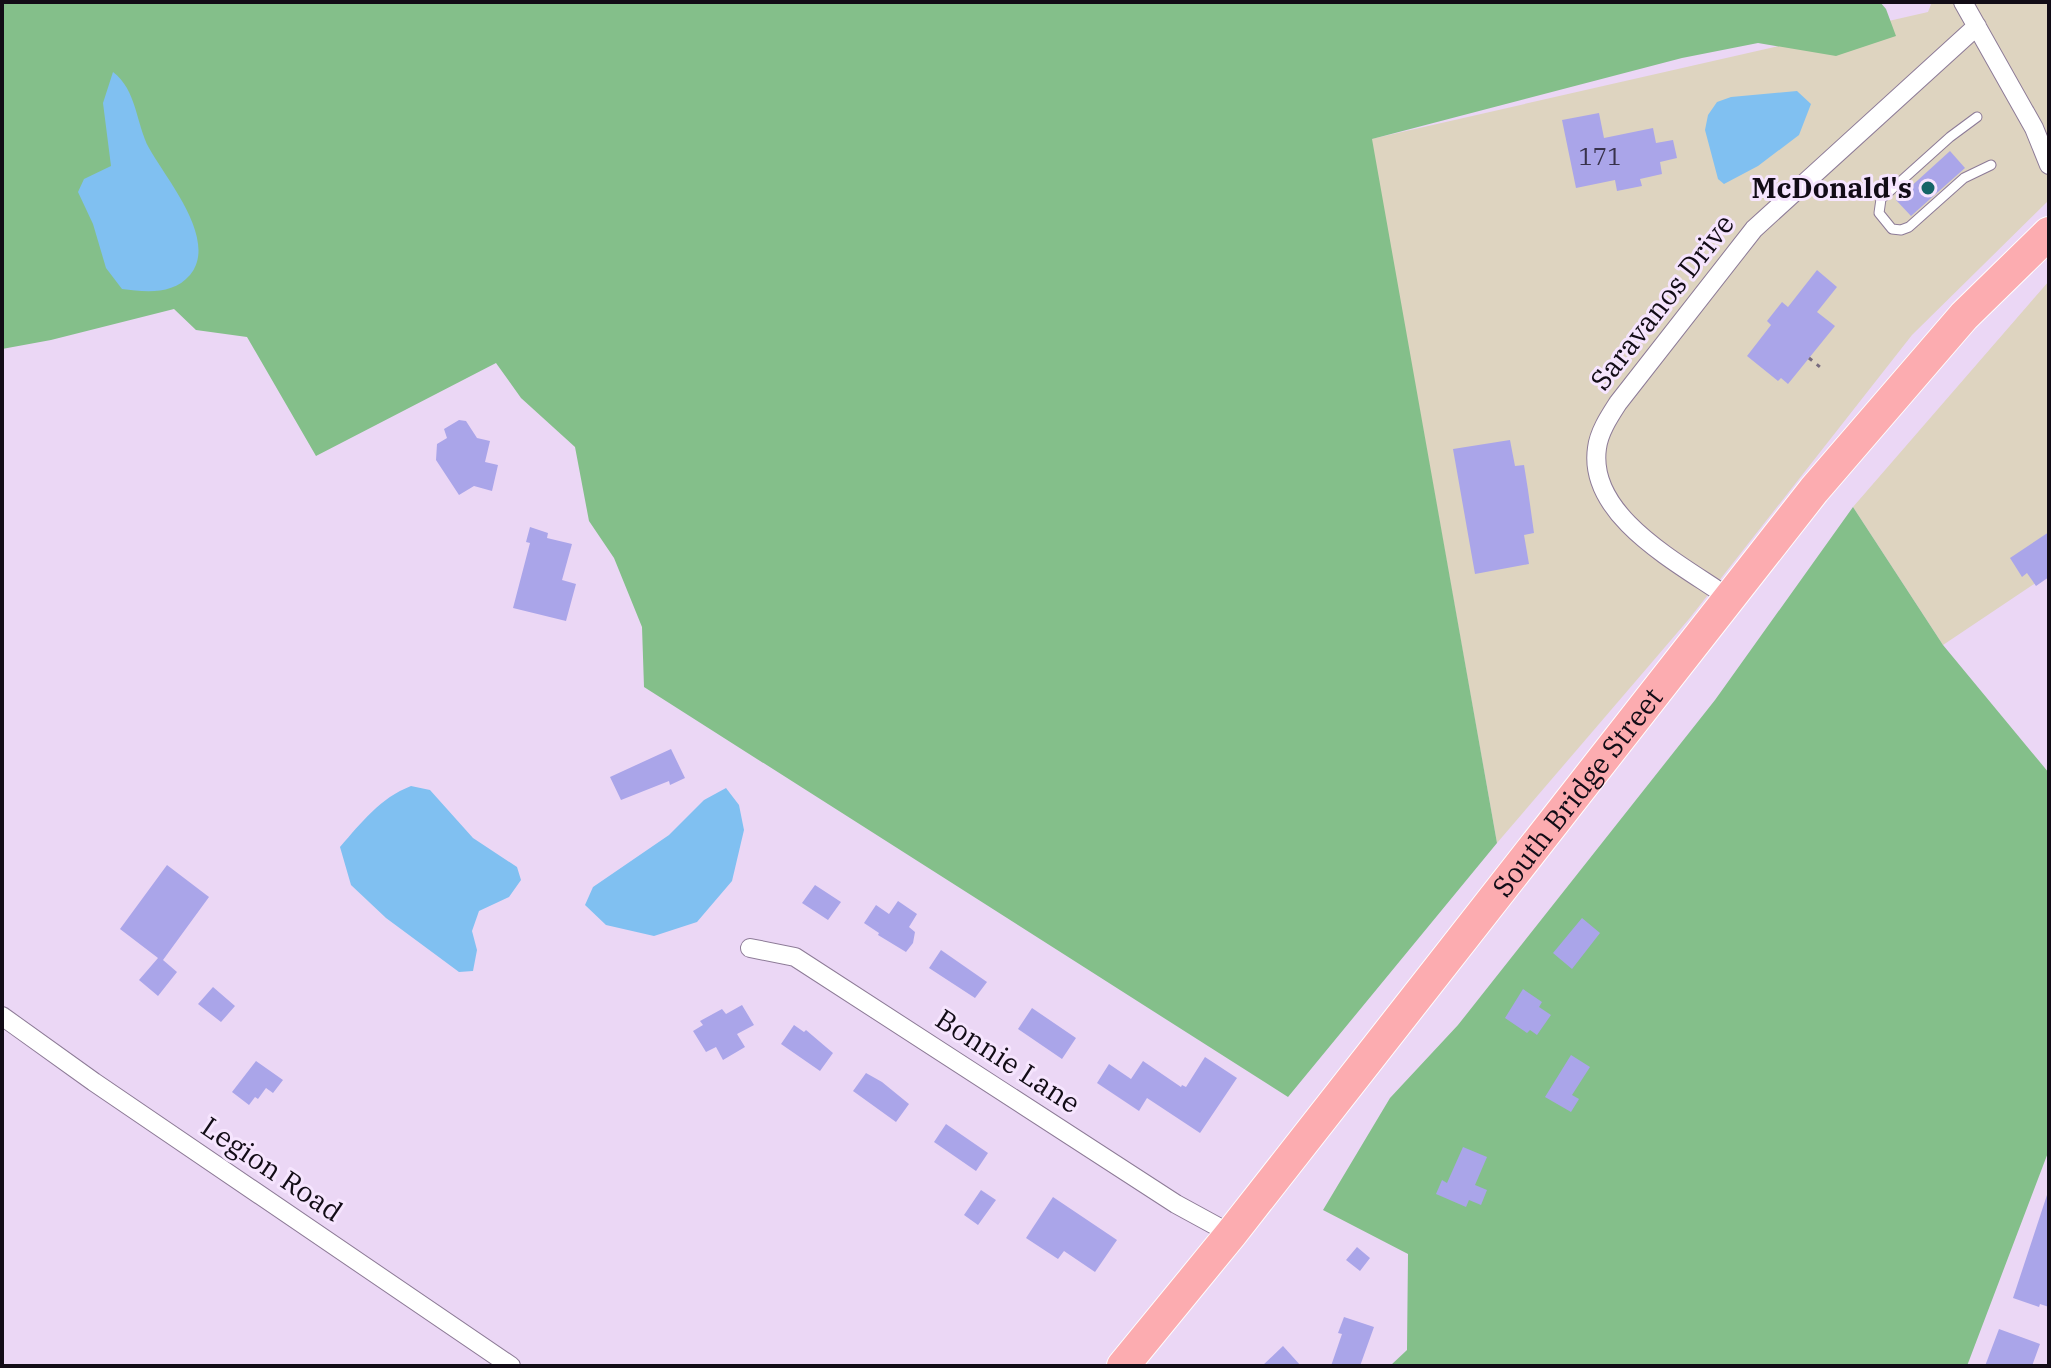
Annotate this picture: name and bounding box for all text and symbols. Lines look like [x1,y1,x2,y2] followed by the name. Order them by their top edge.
[1578,140,1622,172] house number: 171
[1751,169,1912,206] place label: McDonald's
[1919,179,1937,197] marker: McDonald's
[1581,206,1742,397] street label: Saravanos Drive
[1483,680,1670,904] street label: South Bridge Street
[929,1000,1088,1121] street label: Bonnie Lane
[195,1108,350,1229] street label: Legion Road

